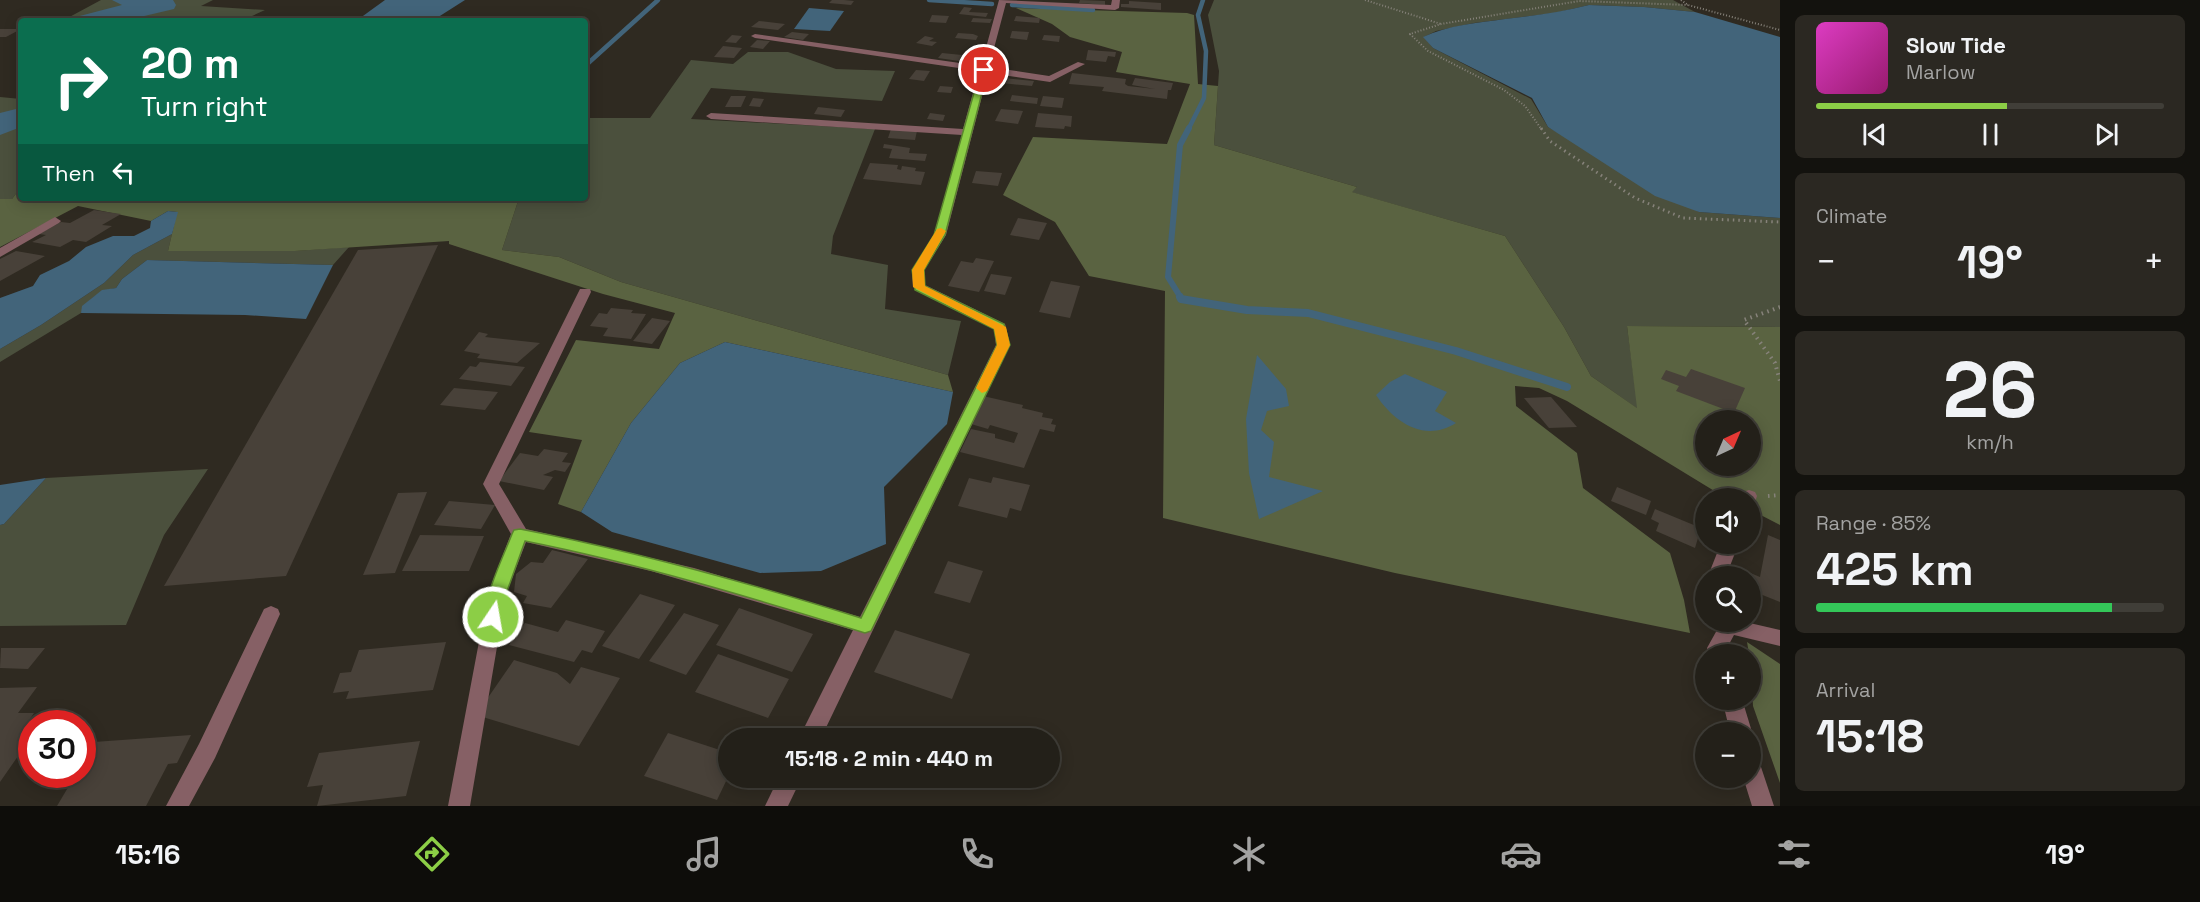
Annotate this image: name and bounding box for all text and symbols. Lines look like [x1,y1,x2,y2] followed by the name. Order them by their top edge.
[1906,31,2006,59] text: Slow Tide
[141,37,240,90] text: 20 m
[42,42,120,120] icon: right
[958,44,1009,95] pin
[967,53,1000,86] icon: arrive
[1906,59,1975,85] text: Marlow
[141,89,268,124] text: Turn right
[1858,118,1891,151] icon: previous
[1974,118,2007,151] icon: pause
[2090,118,2123,151] icon: next
[107,156,140,189] icon: left
[42,159,95,187] text: Then
[1816,203,1887,229] text: Climate
[1957,234,2023,291] text: 19°
[1816,241,1836,283] text: −
[2144,241,2164,283] text: +
[1943,340,2037,440] text: 26
[1695,410,1761,476] north arrow
[1695,410,1761,788] map controls
[1966,429,2014,455] text: km/h
[1695,488,1761,554] button: sound
[1816,510,1931,536] text: Range · 85%
[1816,541,1974,598] text: 425 km
[1695,566,1761,632] button: search
[461,585,525,649] position arrow
[1695,644,1761,710] button: +
[1816,677,1875,703] text: Arrival
[1816,708,1924,765] text: 15:18
[18,710,96,788] speed limit sign: 30
[1695,722,1761,788] button: −
[785,744,993,772] text: 15:18 · 2 min · 440 m
[411,833,453,875] icon: directions
[683,833,725,875] icon: music
[956,833,998,875] icon: phone
[1228,833,1270,875] icon: climate
[1500,833,1542,875] icon: car
[1773,833,1815,875] icon: filters
[115,837,181,872] text: 15:16
[2045,837,2085,872] text: 19°

